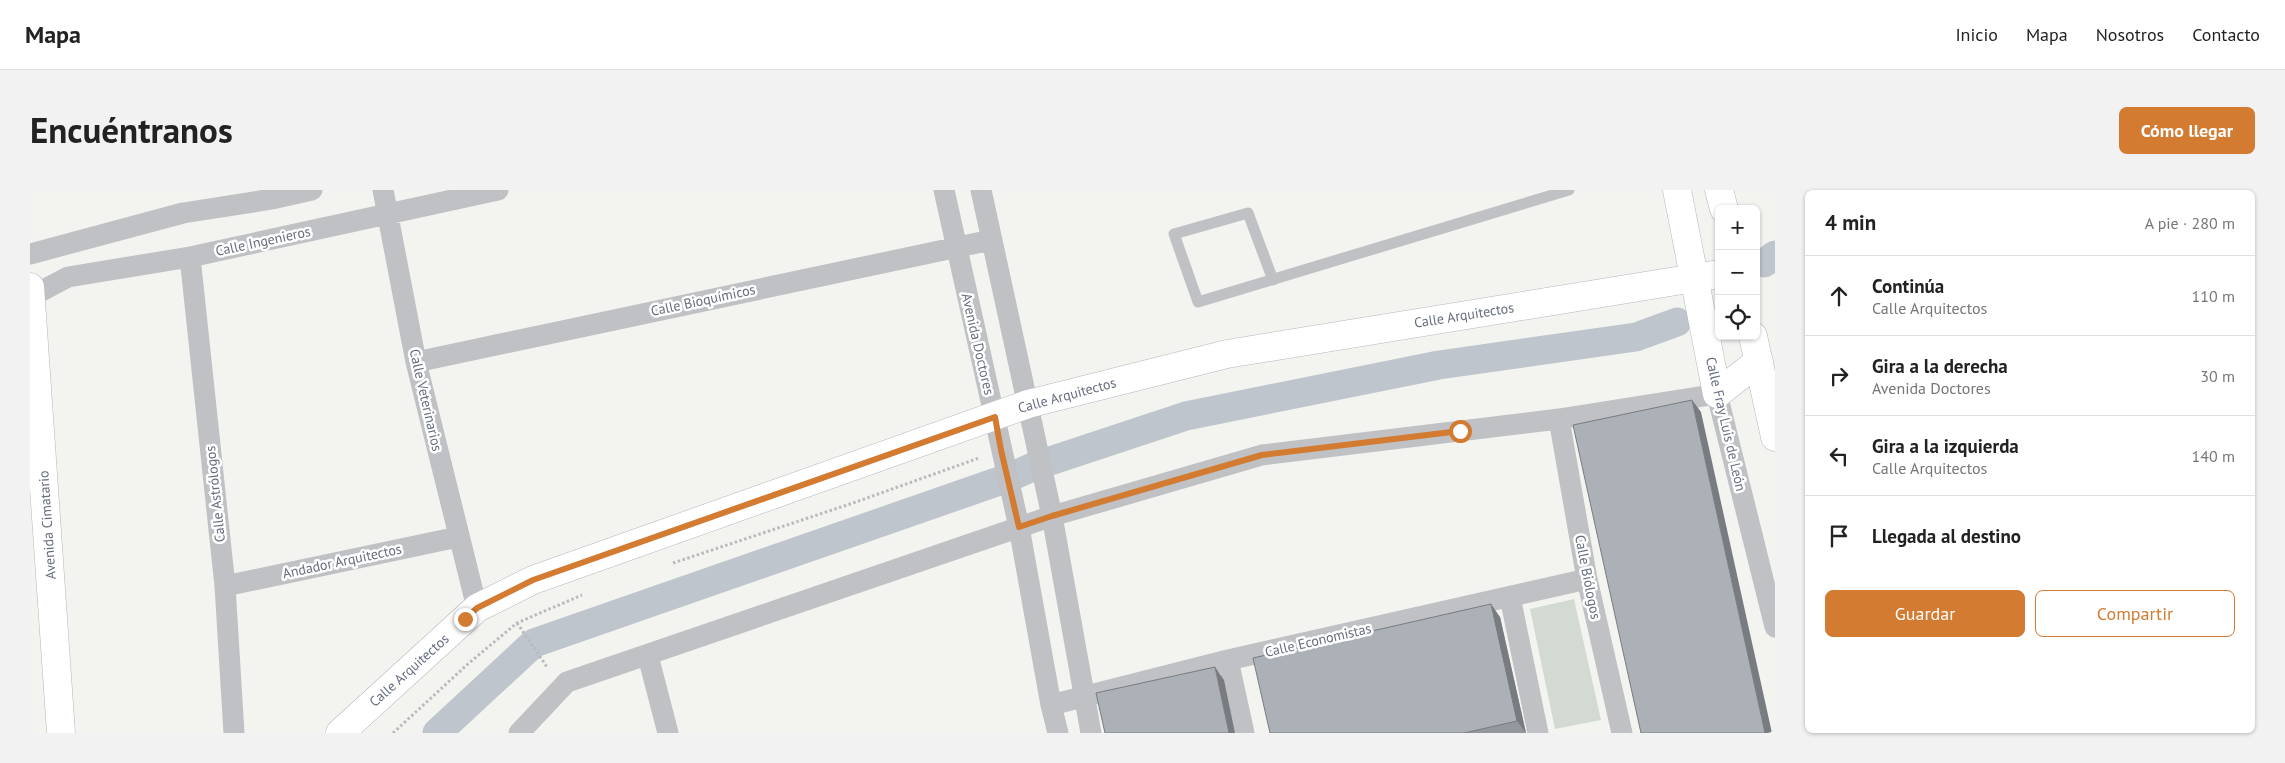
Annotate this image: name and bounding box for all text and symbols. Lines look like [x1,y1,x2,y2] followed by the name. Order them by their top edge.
[25,19,81,50] text: Mapa
[1955,23,1998,46] text: Inicio
[2026,23,2068,46] text: Mapa
[2096,23,2164,46] text: Nosotros
[2192,23,2260,46] text: Contacto
[30,107,233,153] text: Encuéntranos
[2119,107,2255,154] button: Cómo llegar
[1715,205,1760,340] map controls
[1715,205,1760,250] button: +
[1825,209,1876,236] text: 4 min
[2145,213,2235,233] text: A pie · 280 m
[214,222,312,260] street label: Calle Ingenieros
[1715,250,1760,295] button: −
[1872,274,1944,298] text: Continúa
[649,280,757,320] street label: Calle Bioquímicos
[1825,282,1853,310] icon: ahead
[2192,286,2235,306] text: 110 m
[958,291,998,397] street label: Avenida Doctores
[1715,295,1760,340] button: locate
[1413,298,1515,332] street label: Calle Arquitectos
[1872,298,1987,318] text: Calle Arquitectos
[405,347,447,453] street label: Calle Veterinarios
[1872,354,2008,378] text: Gira a la derecha
[1702,355,1750,493] street label: Calle Fray Luis de León
[1825,362,1853,390] icon: right
[2200,366,2235,386] text: 30 m
[1016,373,1118,417] street label: Calle Arquitectos
[1872,378,1991,398] text: Avenida Doctores
[1449,420,1472,443] route start
[1872,434,2019,458] text: Gira a la izquierda
[1825,442,1853,470] icon: left
[201,445,229,543] street label: Calle Astrólogos
[2192,446,2235,466] text: 140 m
[1872,458,1987,478] text: Calle Arquitectos
[34,470,60,580] street label: Avenida Cimatario
[1825,522,1853,550] icon: arrive
[1872,524,2021,548] text: Llegada al destino
[1571,533,1605,621] street label: Calle Biólogos
[281,540,403,582] street label: Andador Arquitectos
[1825,590,2025,637] button: Guardar
[2035,590,2235,637] button: Compartir
[454,608,477,631] route end
[1263,619,1373,661] street label: Calle Economistas
[365,629,453,710] street label: Calle Arquitectos

